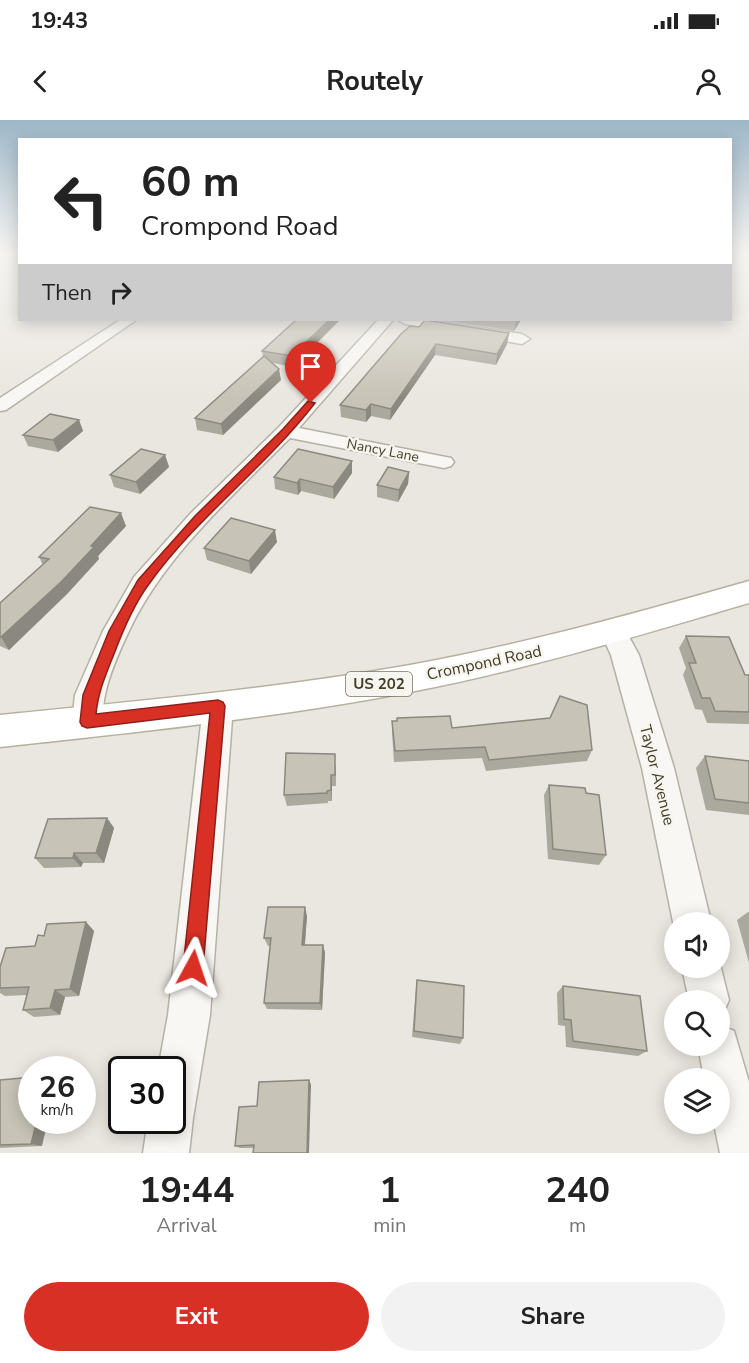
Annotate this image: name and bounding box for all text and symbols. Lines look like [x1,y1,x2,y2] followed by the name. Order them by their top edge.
[30,6,88,36] text: 19:43
[326,63,423,100] text: Routely
[24,65,57,98] icon: back
[692,65,725,98] icon: person
[141,154,240,211] text: 60 m
[42,162,120,240] icon: left
[141,208,338,245] text: Crompond Road
[104,276,137,309] icon: right
[42,278,92,308] text: Then
[285,341,336,403] pin
[294,350,327,383] icon: arrive
[345,434,421,467] street label: Nancy Lane
[425,640,544,686] street label: Crompond Road
[346,672,412,696] road number: US 202
[634,723,680,828] street label: Taylor Avenue
[664,912,730,1134] map controls
[664,912,730,978] button: sound
[161,936,225,1000] position arrow
[664,990,730,1056] button: search
[108,1056,186,1134] speed limit sign: 30
[39,1067,75,1108] text: 26
[664,1068,730,1134] button: layers
[40,1100,74,1120] text: km/h
[139,1166,234,1215] text: 19:44
[379,1166,401,1215] text: 1
[545,1166,610,1215] text: 240
[157,1212,217,1239] text: Arrival
[373,1212,406,1239] text: min
[569,1212,586,1239] text: m
[24,1282,369,1351] button: Exit
[381,1282,725,1351] button: Share

